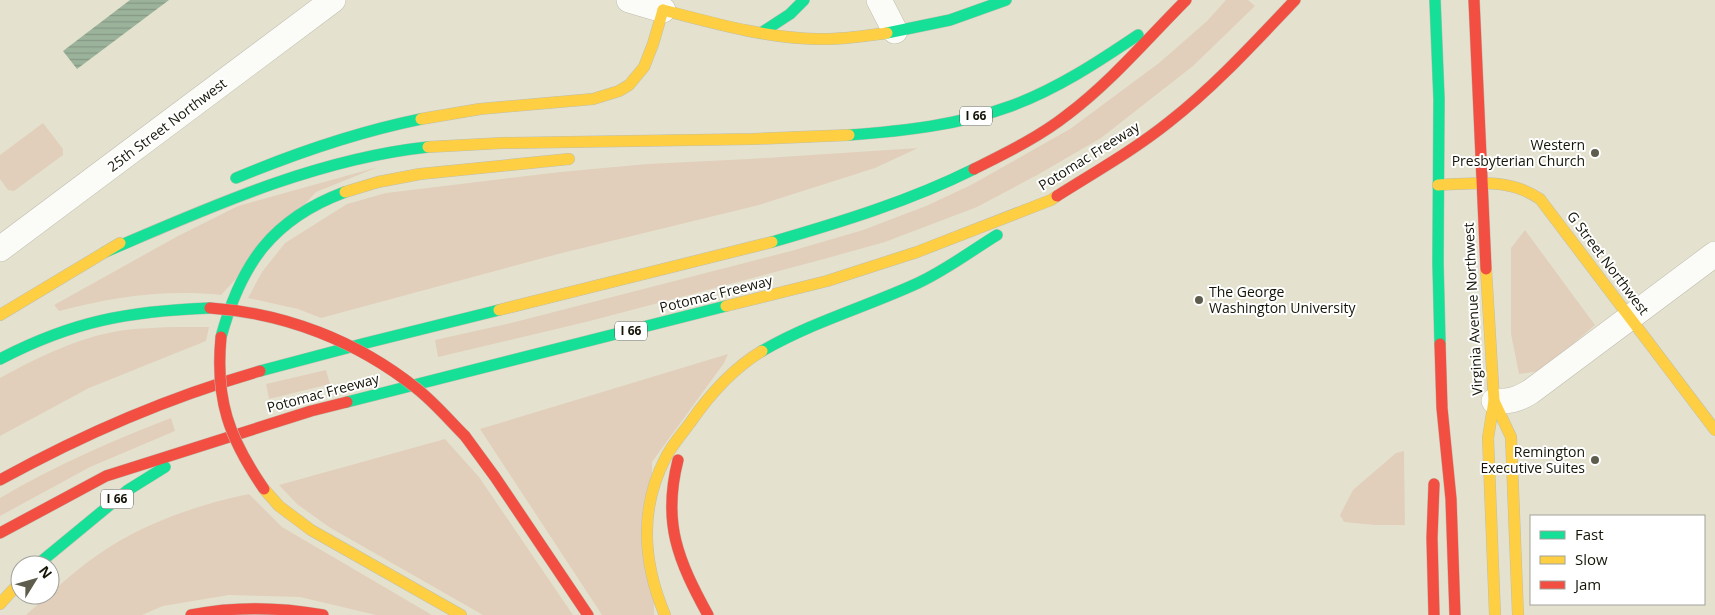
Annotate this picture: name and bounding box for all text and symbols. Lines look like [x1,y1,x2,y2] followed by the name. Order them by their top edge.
[103,73,230,176] street label: 25th Street Northwest
[960,106,992,125] road number: I 66
[1035,116,1144,194] street label: Potomac Freeway
[1452,135,1585,170] place label: Western Presbyterian Church
[1589,147,1601,159] marker: Western Presbyterian Church
[1563,207,1654,318] street label: G Street Northwest
[1458,222,1487,396] street label: Virginia Avenue Northwest
[657,270,775,317] street label: Potomac Freeway
[1209,282,1356,317] place label: The George Washington University
[1193,294,1205,306] marker: The George Washington University
[615,322,647,341] road number: I 66
[265,368,382,417] street label: Potomac Freeway
[1480,442,1585,477] place label: Remington Executive Suites
[1589,454,1601,466] marker: Remington Executive Suites
[101,489,133,508] road number: I 66
[1530,515,1705,605] legend
[1575,524,1604,544] text: Fast
[1575,549,1608,569] text: Slow
[10,555,60,605] north arrow
[35,562,57,582] text: N
[1573,574,1601,594] text: Jam

